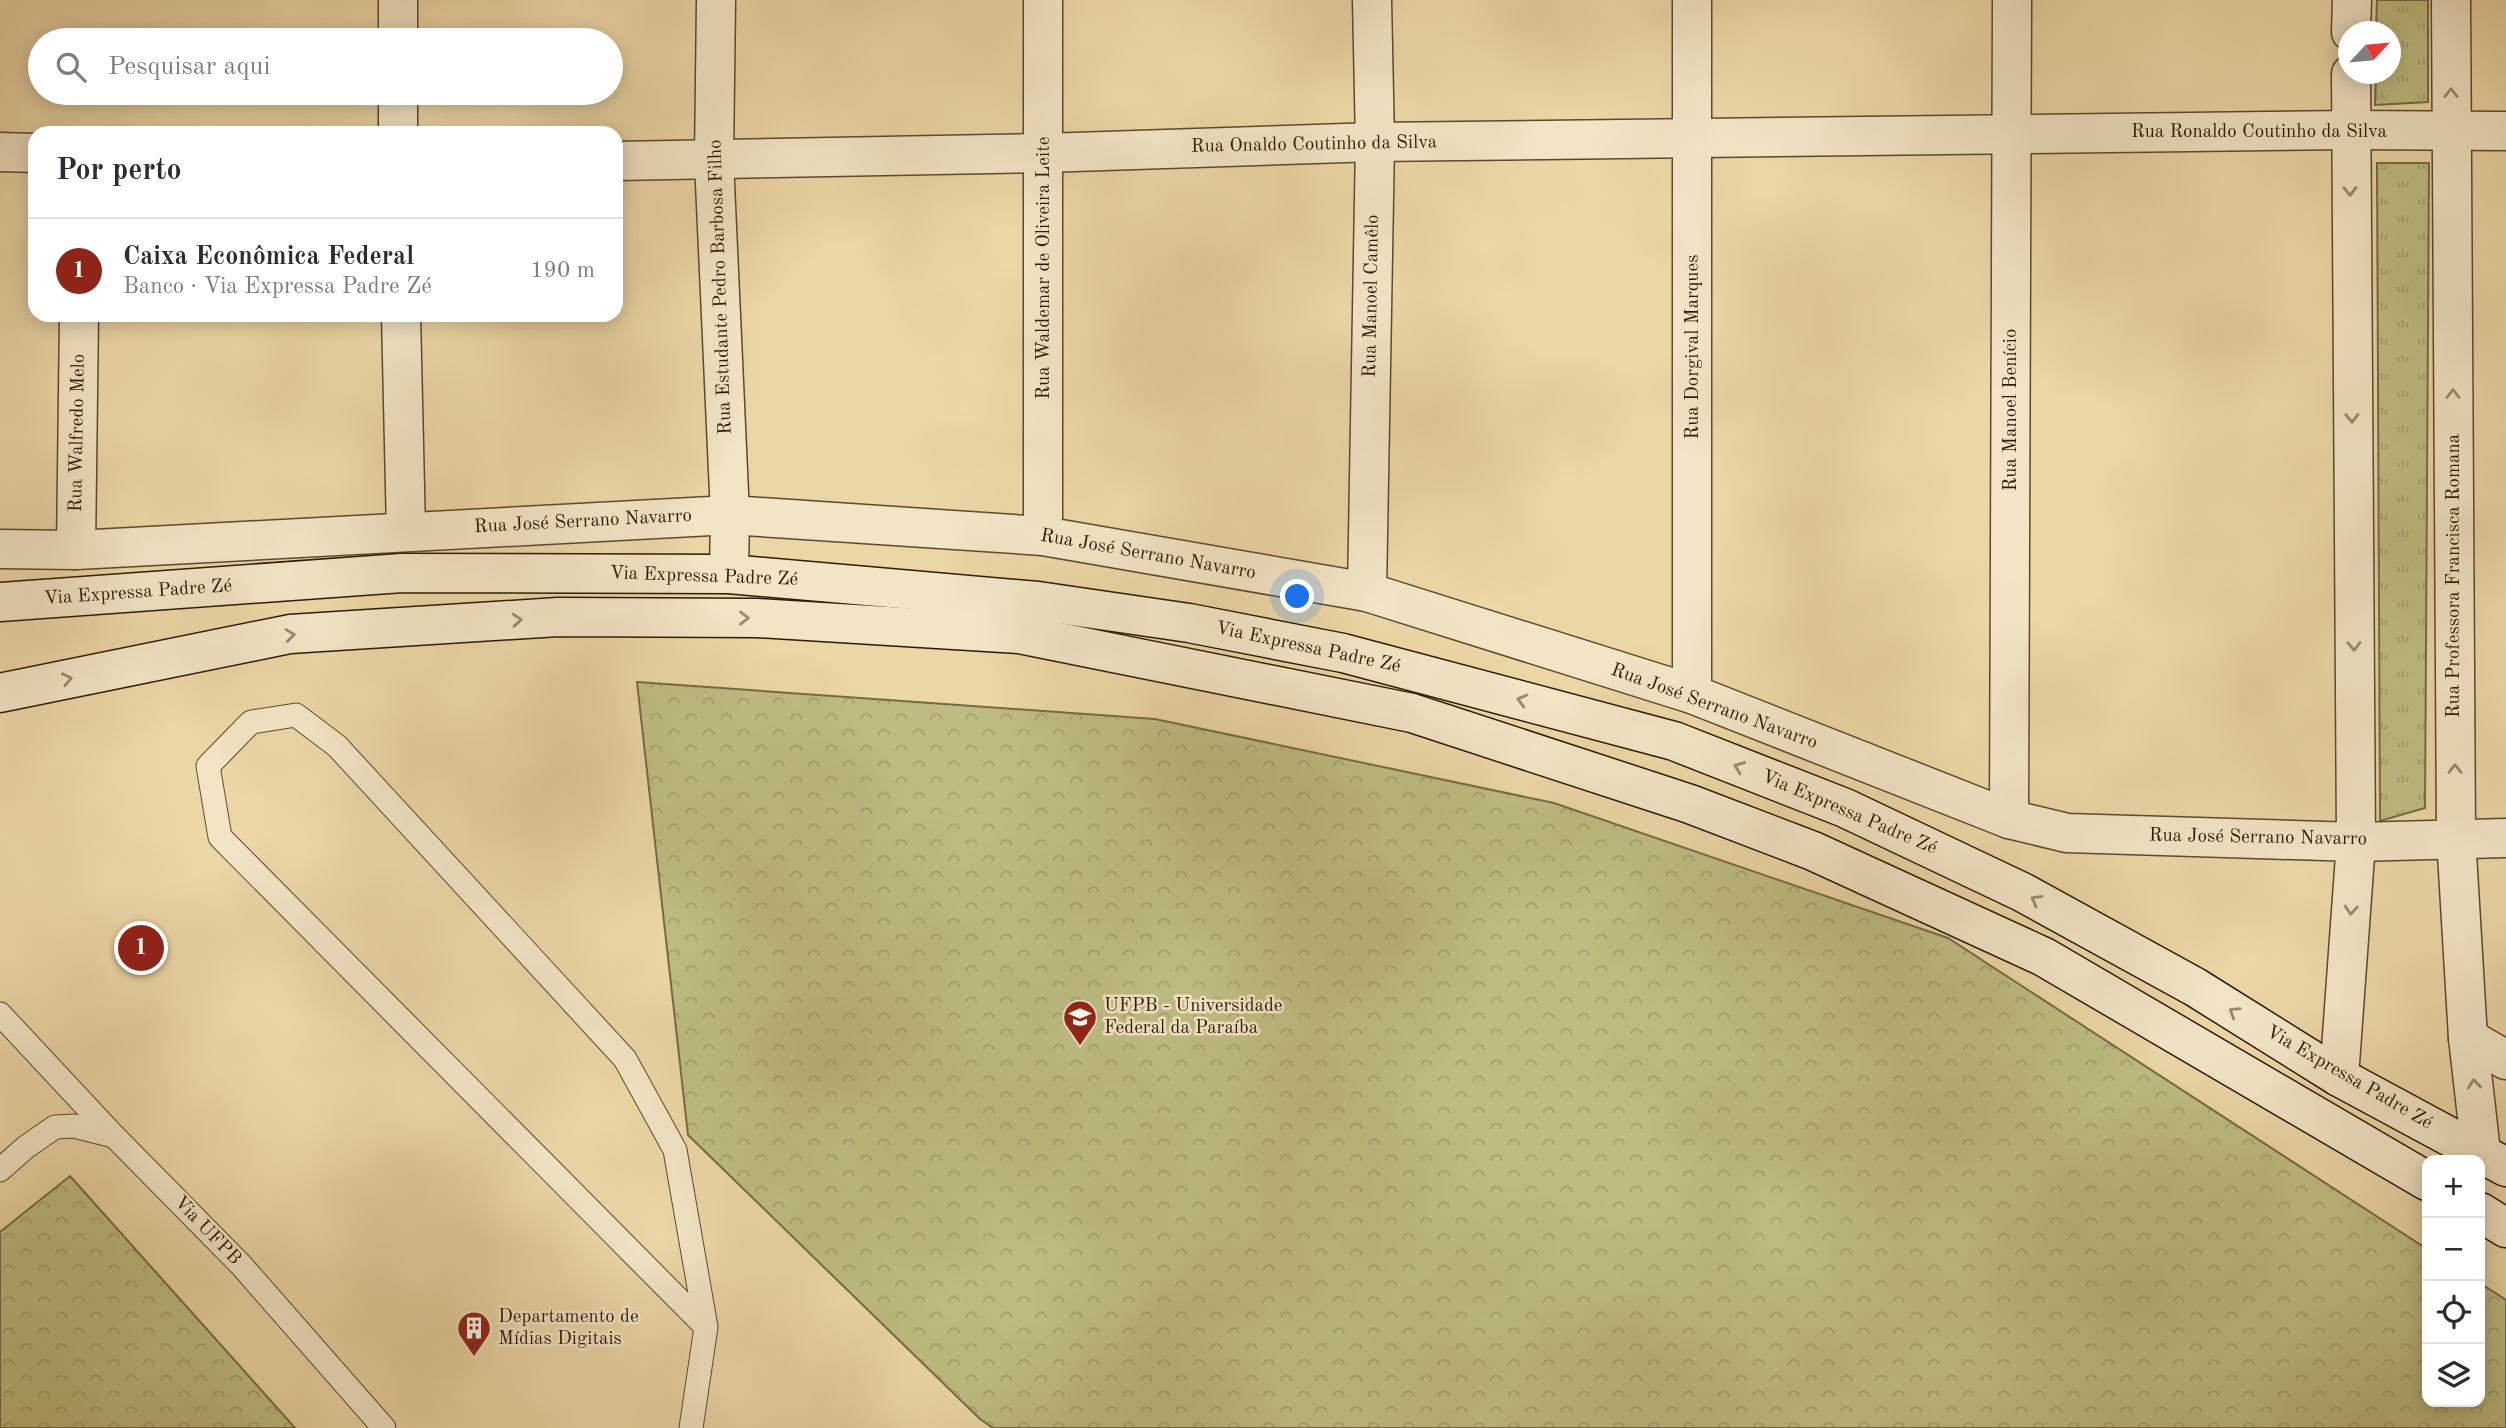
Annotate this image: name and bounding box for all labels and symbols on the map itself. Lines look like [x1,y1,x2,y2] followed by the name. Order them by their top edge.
[2338,21,2401,84] north arrow
[2443,88,2459,98] one-way arrow
[2131,123,2388,142] street label: Rua Ronaldo Coutinho da Silva
[1191,133,1438,157] street label: Rua Onaldo Coutinho da Silva
[1035,136,1054,400] street label: Rua Waldemar de Oliveira Leite
[706,139,736,435] street label: Rua Estudante Pedro Barbosa Filho
[2342,186,2358,196] one-way arrow
[1361,214,1383,378] street label: Rua Manoel Camêlo
[1684,255,1703,439] street label: Rua Dorgival Marques
[2002,329,2021,491] street label: Rua Manoel Benício
[67,354,89,512] street label: Rua Walfredo Melo
[2445,389,2460,400] one-way arrow
[2345,413,2360,424] one-way arrow
[2445,433,2464,718] street label: Rua Professora Francisca Romana
[474,507,692,537] street label: Rua José Serrano Navarro
[1039,527,1257,583] street label: Rua José Serrano Navarro
[609,564,799,590] street label: Via Expressa Padre Zé
[43,577,233,609] street label: Via Expressa Padre Zé
[1280,579,1314,613] your location
[740,610,750,626] one-way arrow
[512,613,523,628] one-way arrow
[1214,619,1402,677] street label: Via Expressa Padre Zé
[284,628,296,643] one-way arrow
[2347,640,2362,651] one-way arrow
[1608,661,1820,753] street label: Rua José Serrano Navarro
[61,672,73,687] one-way arrow
[1516,694,1528,709] one-way arrow
[1734,761,1746,775] one-way arrow
[2447,763,2463,774] one-way arrow
[1758,767,1940,859] street label: Via Expressa Padre Zé
[2149,827,2367,849] street label: Rua José Serrano Navarro
[2031,894,2043,908] one-way arrow
[2344,905,2359,916] one-way arrow
[118,922,164,974] pin: 1
[1104,997,1283,1038] place label: UFPB - Universidade Federal da Paraíba
[1061,998,1099,1047] school or university icon: UFPB - Universidade Federal da Paraíba
[2229,1007,2242,1020] one-way arrow
[2263,1023,2435,1133] street label: Via Expressa Padre Zé
[2466,1078,2481,1090] one-way arrow
[170,1193,244,1269] street label: Via UFPB
[498,1308,639,1349] place label: Departamento de Mídias Digitais
[455,1309,493,1358] building icon: Departamento de Mídias Digitais

